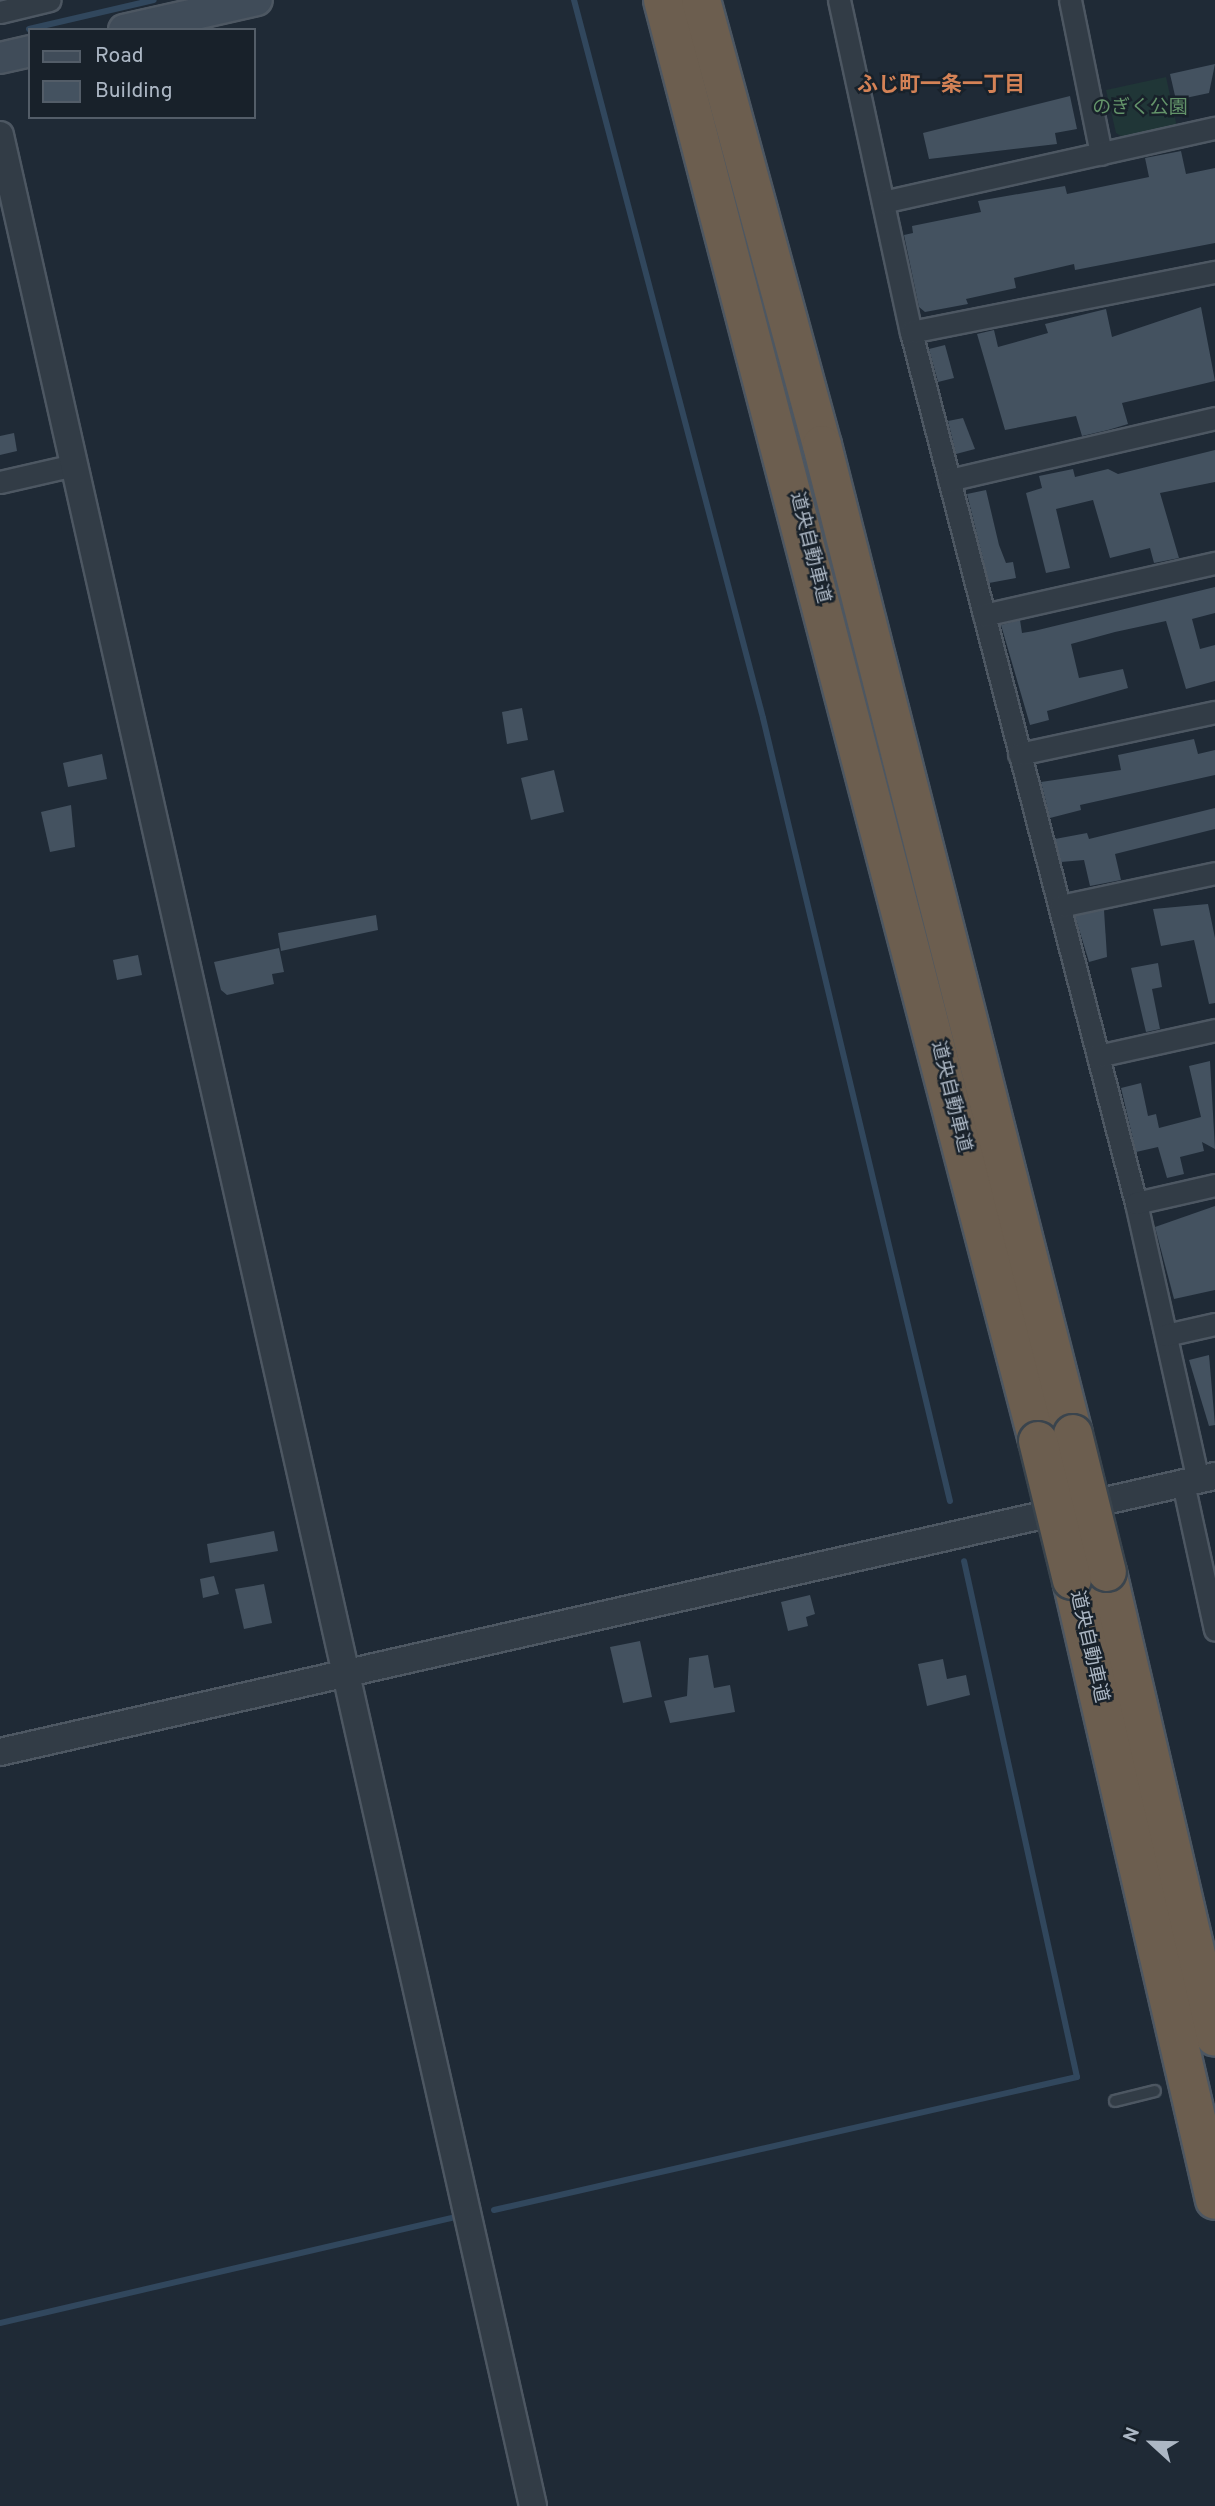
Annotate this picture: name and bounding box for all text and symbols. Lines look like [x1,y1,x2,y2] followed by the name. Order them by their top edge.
[28,28,256,119] legend
[95,43,144,70] text: Road
[857,73,1025,99] district label: ふじ町一条一丁目
[95,78,173,105] text: Building
[1093,98,1187,120] park label: のぎく公園
[784,490,834,606] street label: 道央自動車道
[925,1039,975,1155] street label: 道央自動車道
[1064,1589,1112,1705] street label: 道央自動車道
[1117,2408,1187,2478] north arrow
[1119,2424,1146,2446] text: N

